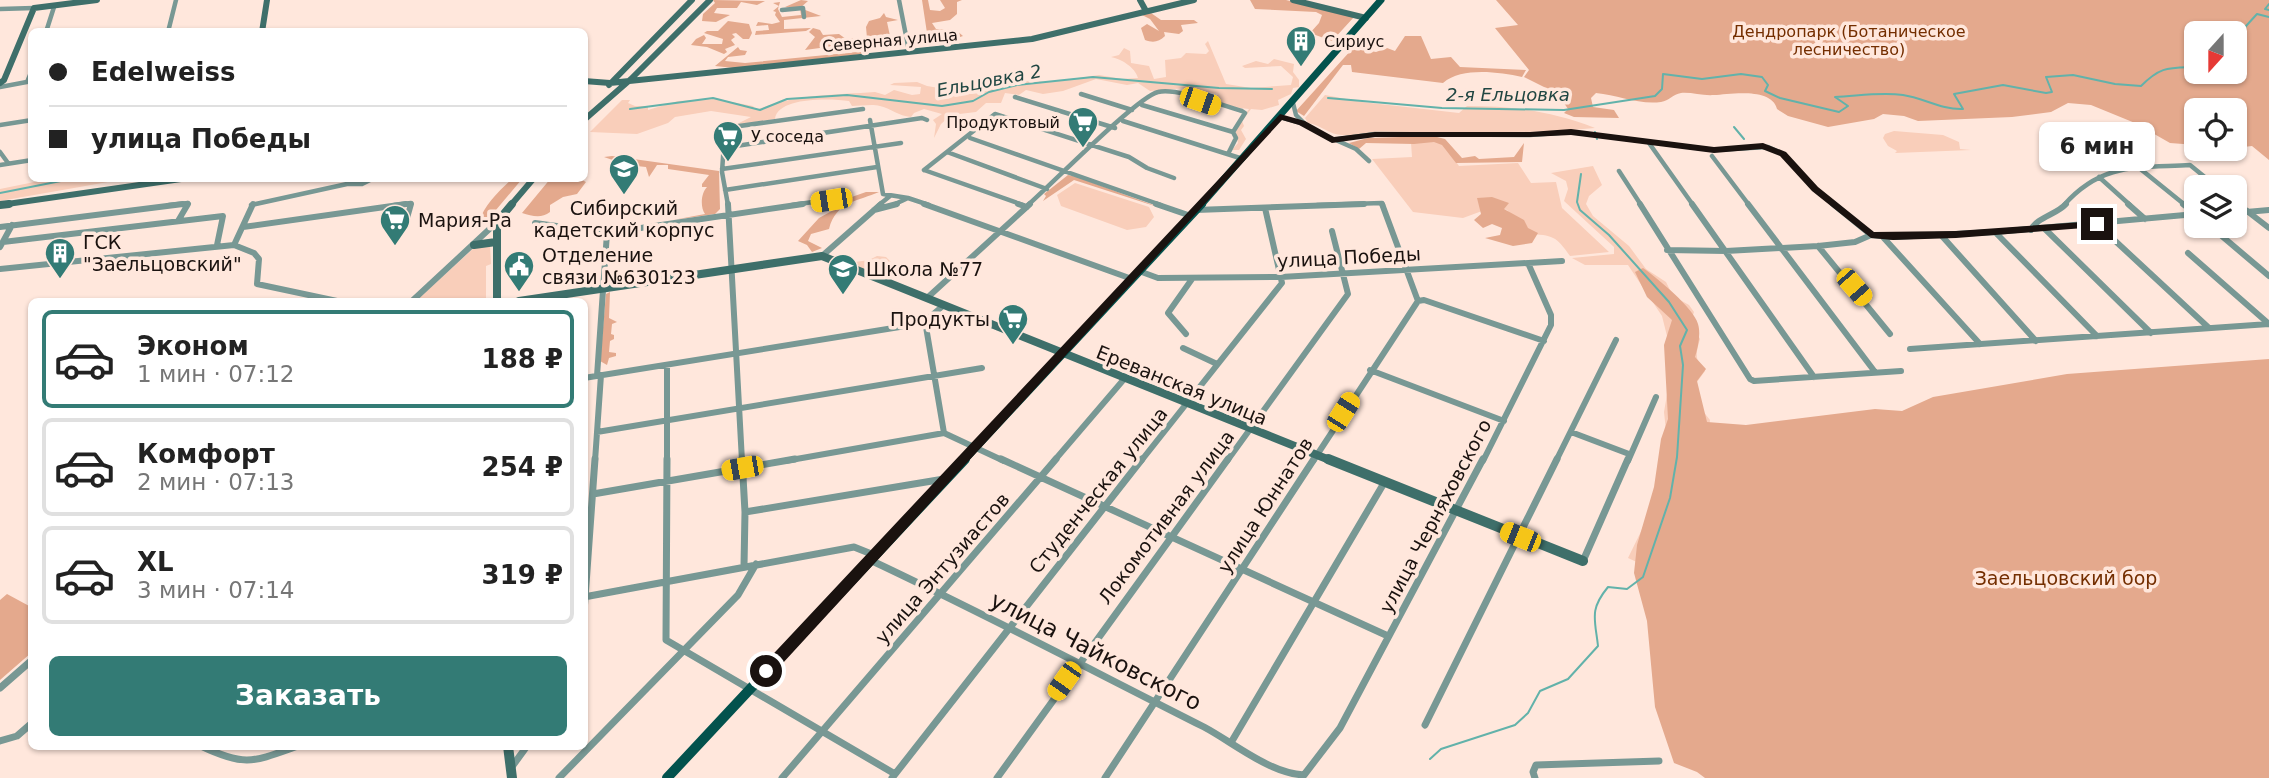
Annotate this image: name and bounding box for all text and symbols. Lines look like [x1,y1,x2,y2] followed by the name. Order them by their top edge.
[2184,21,2247,84] north arrow
[2184,21,2247,238] map controls
[1732,22,1966,59] park label: Дендропарк (Ботаническое лесничество)
[1284,24,1318,68] building icon: Сириус
[821,25,959,56] street label: Северная улица
[1324,32,1384,51] place label: Сириус
[91,57,235,87] text: Edelweiss
[935,60,1043,101] water label: Ельцовка 2
[1177,84,1224,118] car
[1446,84,1570,105] water label: 2-я Ельцовка
[2184,98,2247,161] button: locate
[1066,105,1100,149] supermarket icon: Продуктовый
[946,113,1060,132] place label: Продуктовый
[711,119,745,163] supermarket icon: У соседа
[2039,122,2155,172] callout: 6 мин
[91,124,311,154] text: улица Победы
[751,127,824,146] place label: У соседа
[2060,133,2134,159] text: 6 мин
[607,152,641,196] school or university icon: Сибирский кадетский корпус
[2184,175,2247,238] button: layers
[809,186,854,214] car
[534,197,714,241] place label: Сибирский кадетский корпус
[378,203,412,247] supermarket icon: Мария-Ра
[2081,208,2113,240] route end
[418,209,512,231] place label: Мария-Ра
[83,231,242,275] place label: ГСК "Заельцовский"
[43,236,77,280] building icon: ГСК "Заельцовский"
[1277,242,1421,272] street label: улица Победы
[542,244,696,288] place label: Отделение связи №630123
[502,249,536,293] public building icon: Отделение связи №630123
[826,252,860,296] school or university icon: Школа №77
[866,258,983,280] place label: Школа №77
[1833,264,1876,310] car
[996,302,1030,346] supermarket icon: Продукты
[890,308,990,330] place label: Продукты
[53,328,116,391] icon: car
[137,331,249,361] text: Эконом
[1093,341,1271,429] street label: Ереванская улица
[482,344,563,374] text: 188 ₽
[137,361,295,387] text: 1 мин · 07:12
[1323,389,1364,435] car
[1024,403,1172,577] street label: Студенческая улица
[1375,415,1495,617] street label: улица Черняховского
[1094,426,1238,608] street label: Локомотивная улица
[1213,433,1317,577] street label: улица Юннатов
[53,436,116,499] icon: car
[137,439,275,469] text: Комфорт
[482,452,563,482] text: 254 ₽
[720,454,765,482] car
[137,469,295,495] text: 2 мин · 07:13
[870,488,1014,648] street label: улица Энтузиастов
[1497,519,1544,555] car
[53,544,116,607] icon: car
[137,547,174,577] text: XL
[482,560,563,590] text: 319 ₽
[1975,567,2157,589] park label: Заельцовский бор
[137,577,295,603] text: 3 мин · 07:14
[986,586,1206,716] street label: улица Чайковского
[750,655,782,687] route start
[49,656,567,736] button: Заказать
[1044,658,1085,704] car

